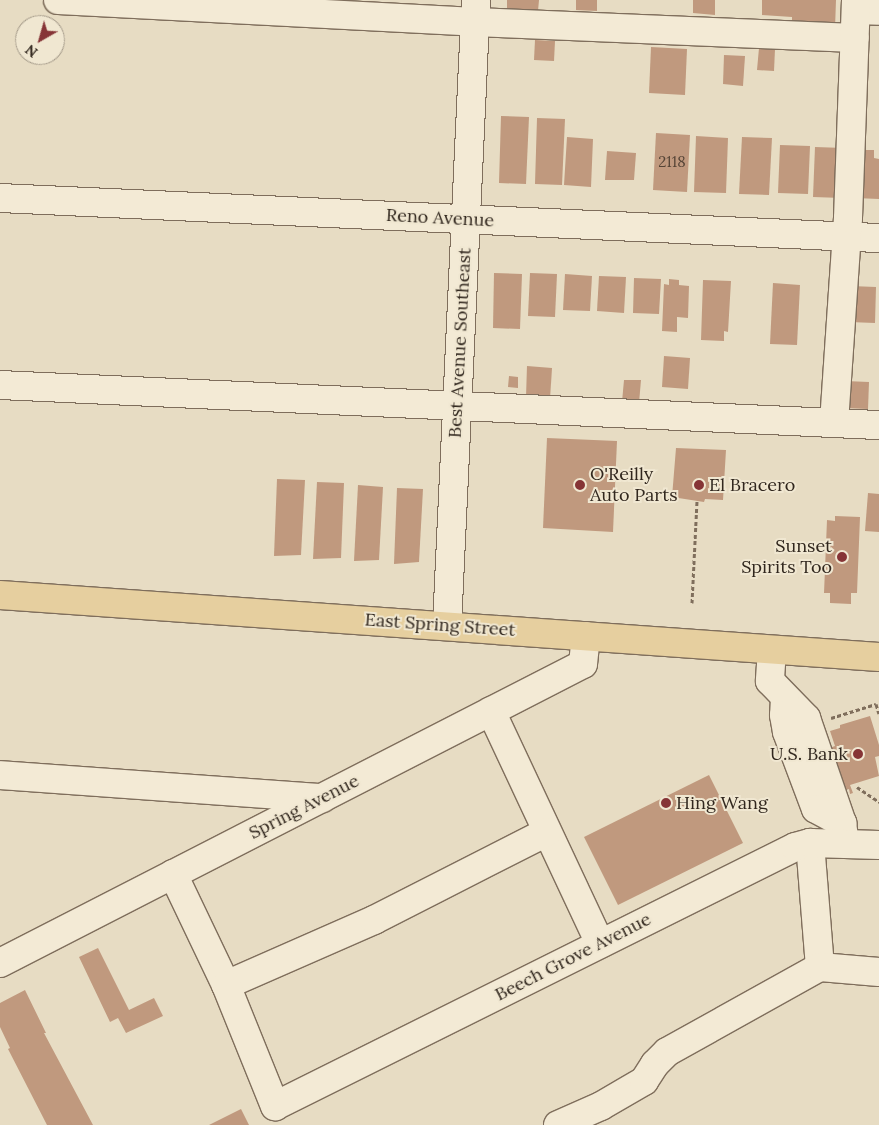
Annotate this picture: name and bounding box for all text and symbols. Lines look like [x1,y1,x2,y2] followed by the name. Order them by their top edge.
[15,15,65,65] north arrow
[22,41,41,61] text: N
[658,153,686,171] house number: 2118
[385,204,495,232] street label: Reno Avenue
[444,247,476,439] street label: Best Avenue Southeast
[590,464,678,506] place label: O'Reilly Auto Parts
[709,474,795,496] place label: El Bracero
[574,479,586,491] marker: O'Reilly Auto Parts
[693,479,705,491] marker: El Bracero
[741,536,832,578] place label: Sunset Spirits Too
[836,551,848,563] marker: Sunset Spirits Too
[364,609,516,641] street label: East Spring Street
[770,743,848,765] place label: U.S. Bank
[852,748,864,760] marker: U.S. Bank
[245,770,363,844] street label: Spring Avenue
[676,792,768,814] place label: Hing Wang
[660,797,672,809] marker: Hing Wang
[491,908,655,1006] street label: Beech Grove Avenue

